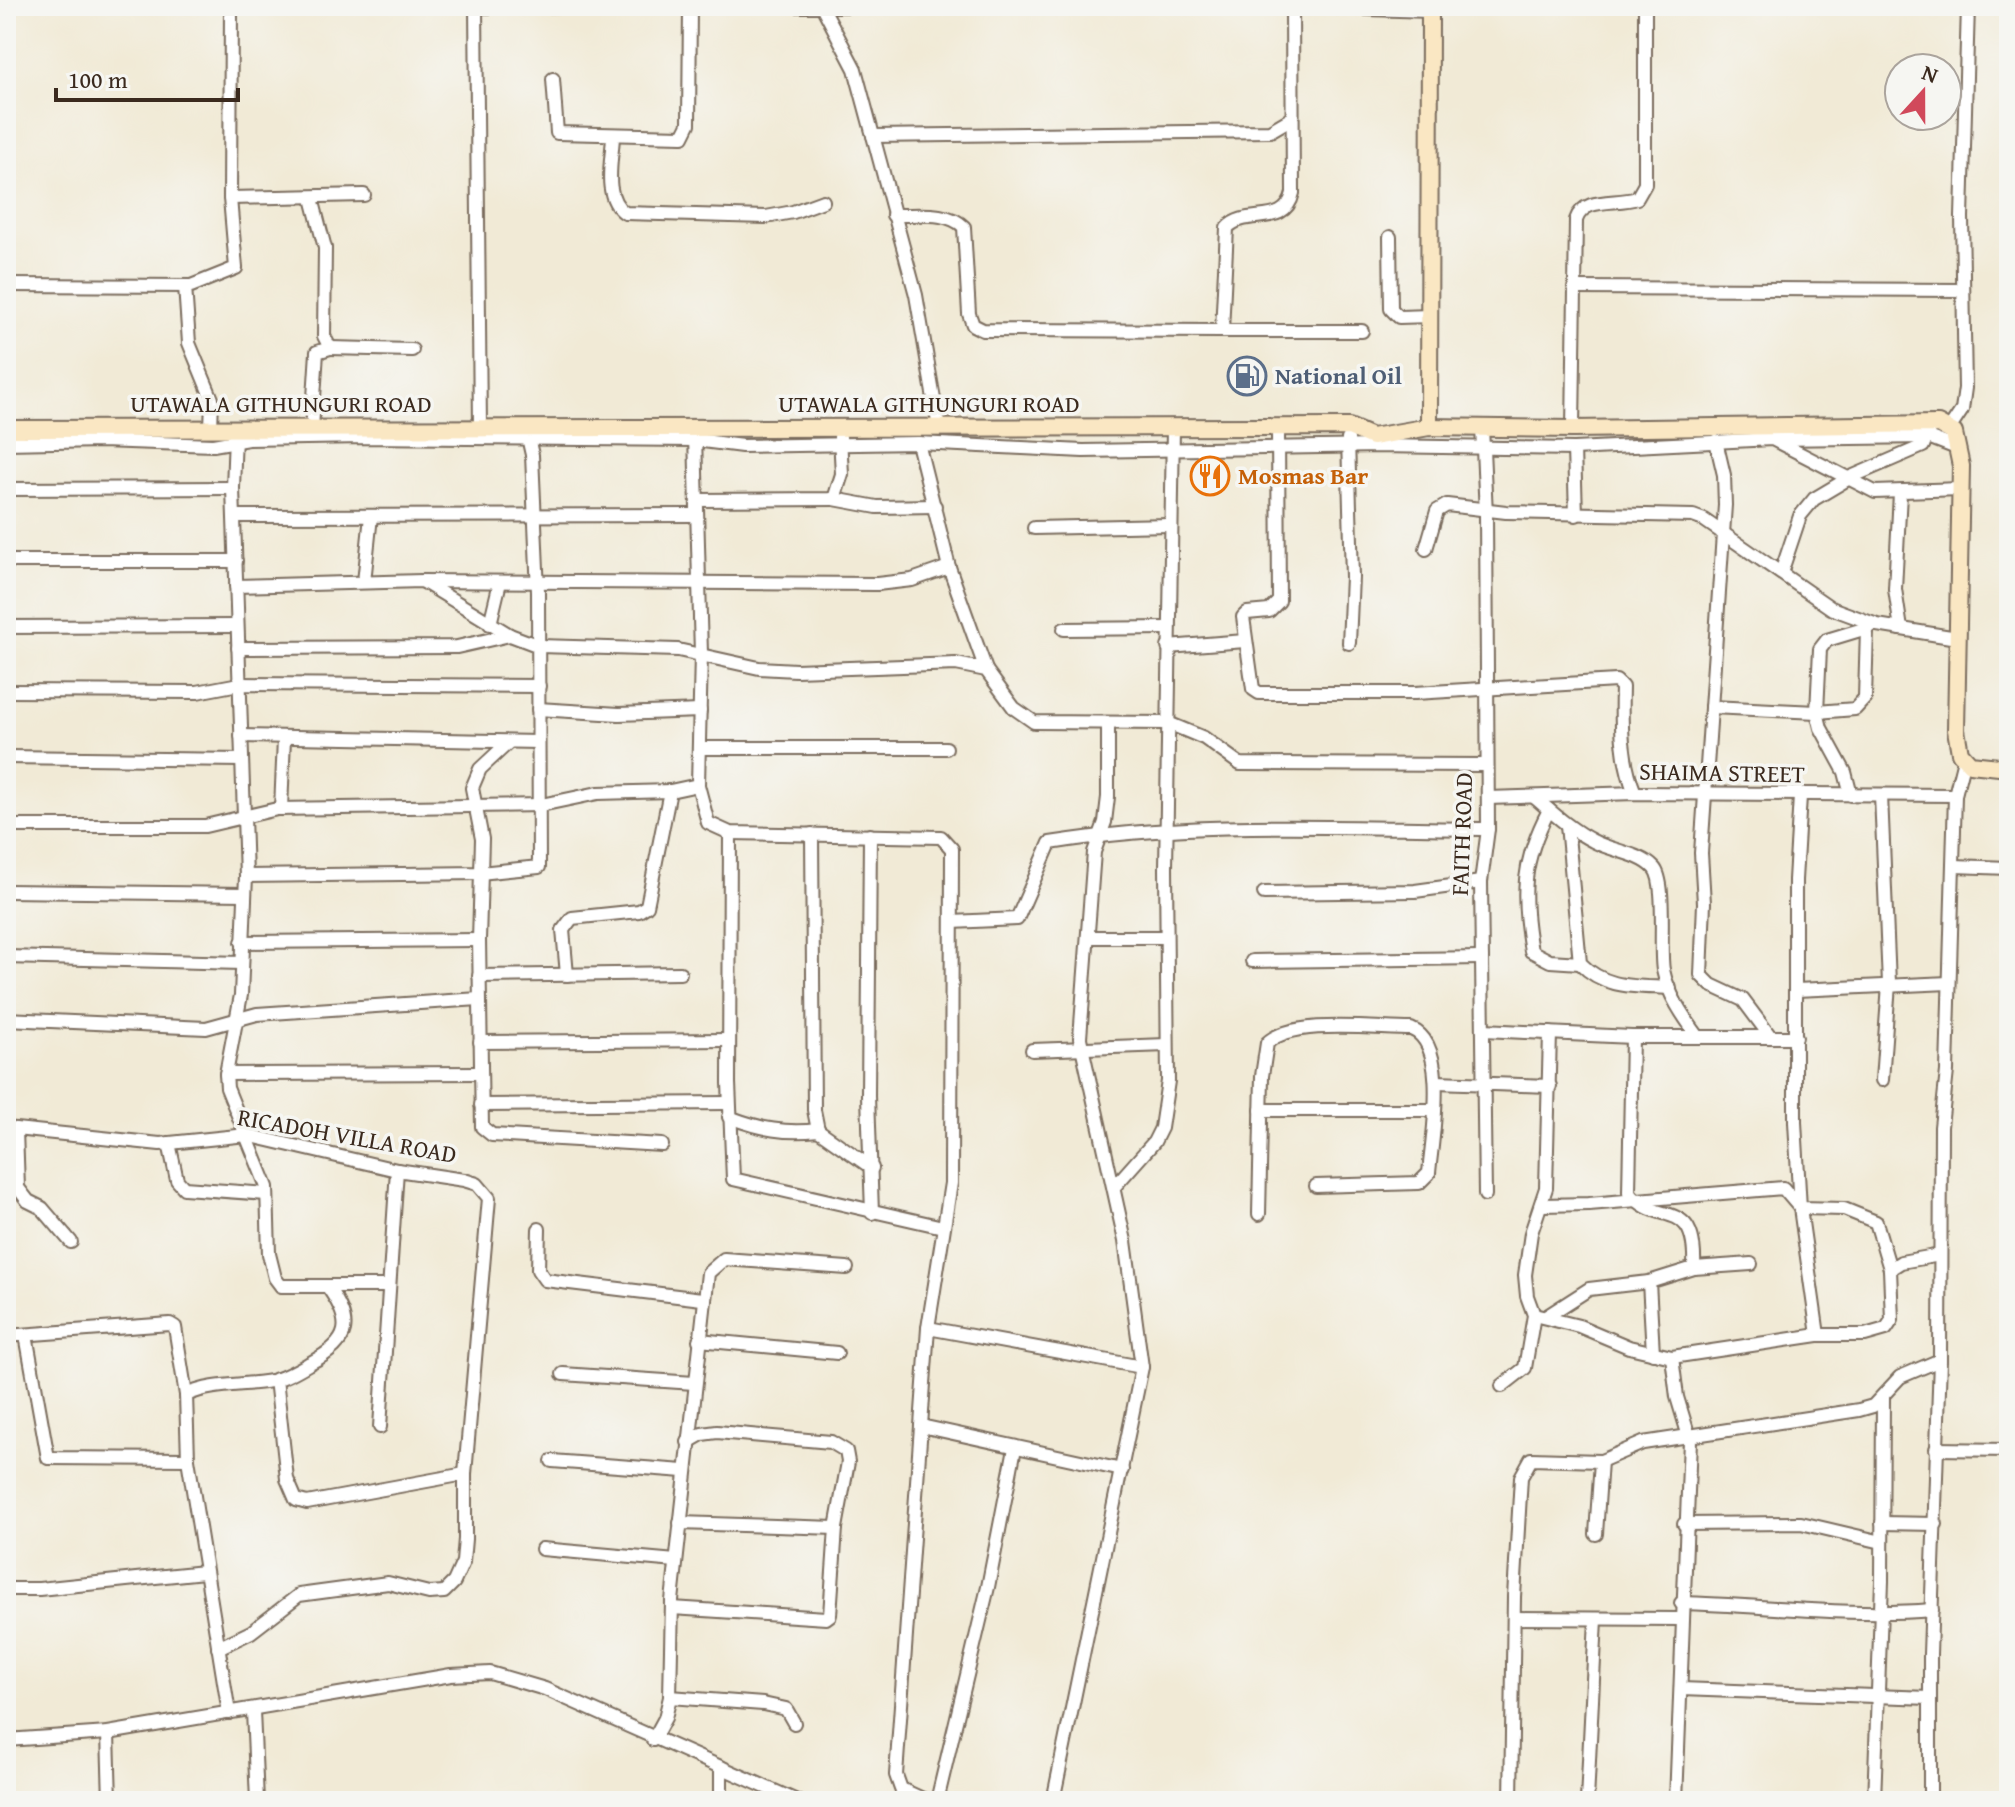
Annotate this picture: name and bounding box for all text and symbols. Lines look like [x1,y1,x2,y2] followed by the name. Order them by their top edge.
[56,52,238,102] scale bar
[1883,52,1963,132] north arrow
[1918,56,1943,91] text: N
[68,62,128,97] text: 100 m
[1226,355,1268,397] fuel station icon: National Oil
[1275,358,1402,393] place label: National Oil
[130,386,432,421] street label: UTAWALA GITHUNGURI ROAD
[778,386,1080,421] street label: UTAWALA GITHUNGURI ROAD
[1189,455,1231,497] restaurant icon: Mosmas Bar
[1238,458,1368,493] place label: Mosmas Bar
[1639,754,1805,791] street label: SHAIMA STREET
[1442,772,1481,896] street label: FAITH ROAD
[235,1099,459,1172] street label: RICADOH VILLA ROAD

